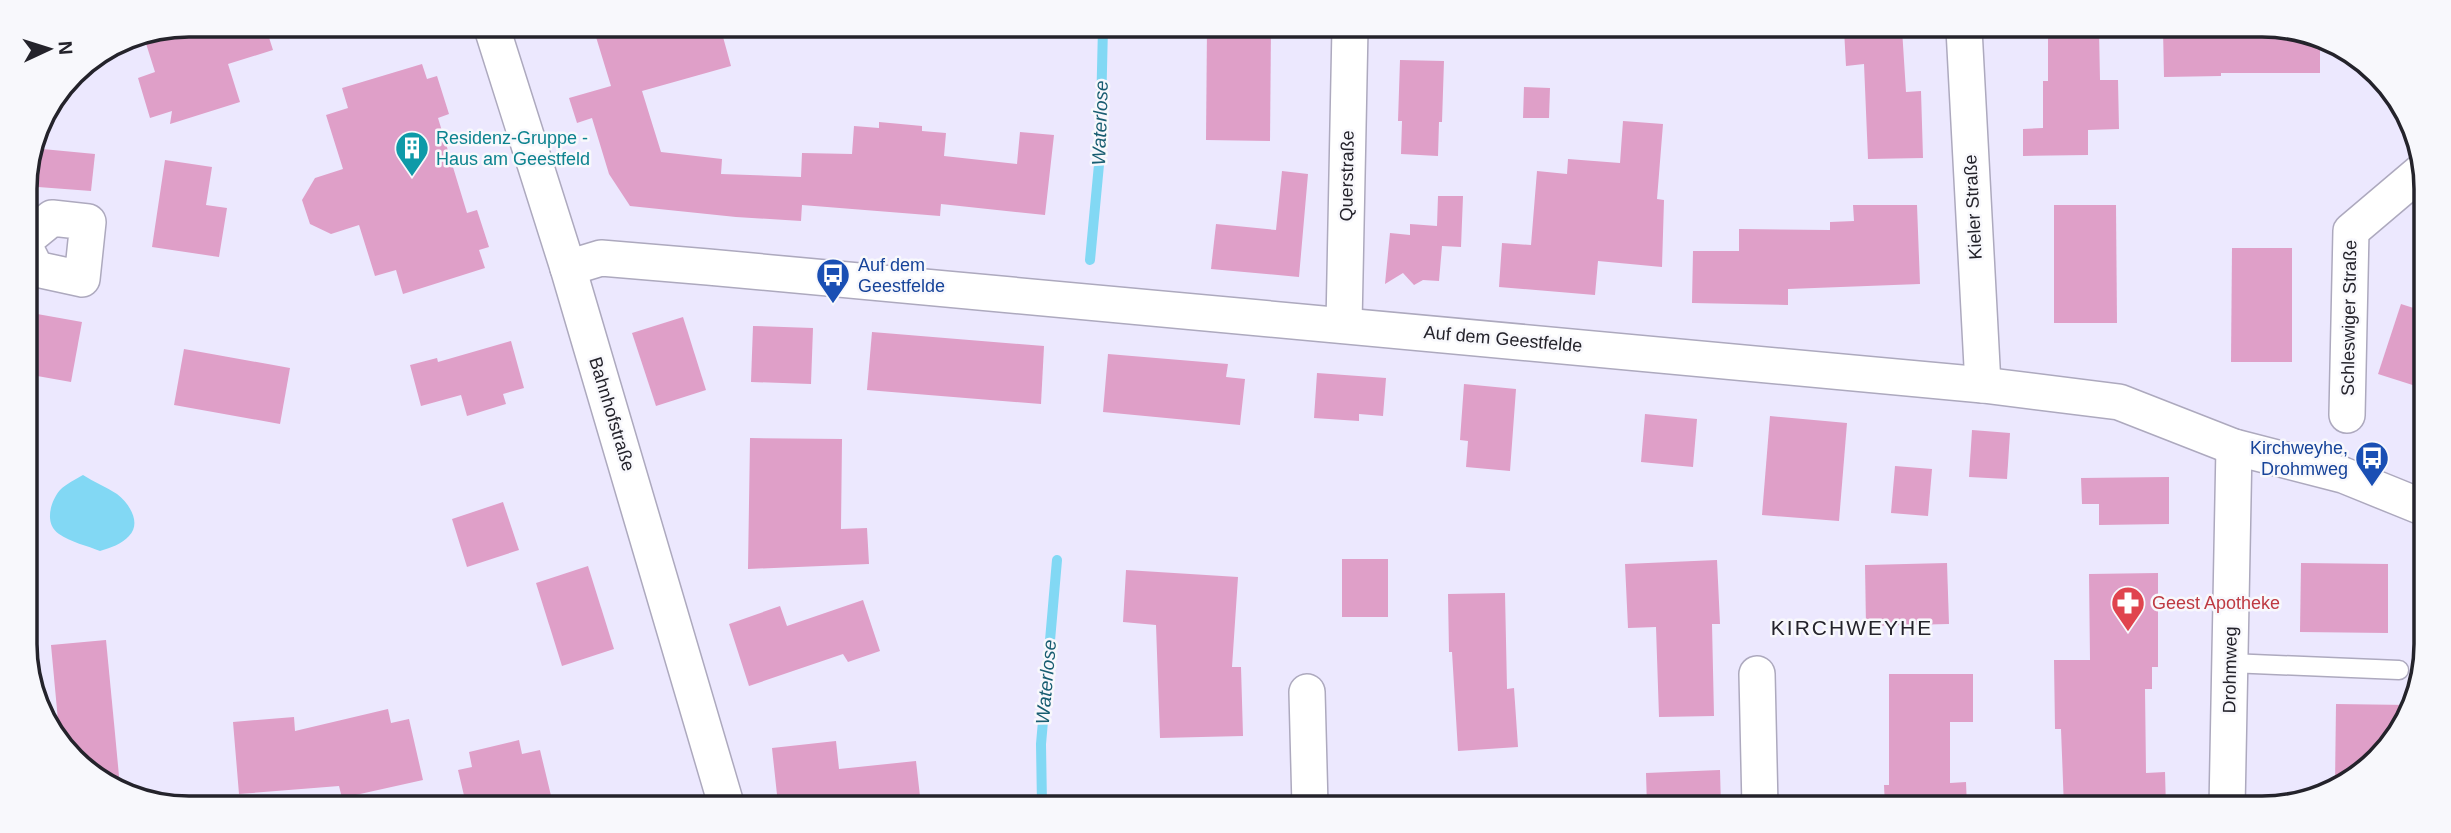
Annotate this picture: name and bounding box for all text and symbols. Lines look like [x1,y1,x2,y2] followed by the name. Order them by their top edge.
[14,14,84,84] north arrow
[55,40,76,55] text: N
[1088,80,1112,166] water label: Waterlose
[436,128,590,169] place label: Residenz-Gruppe - Haus am Geestfeld
[393,129,431,178] building icon: Residenz-Gruppe - Haus am Geestfeld
[1336,130,1358,222] street label: Querstraße
[1960,154,1986,260] street label: Kieler Straße
[2338,240,2360,396] street label: Schleswiger Straße
[858,255,945,296] place label: Auf dem Geestfelde
[814,256,852,305] bus stop icon: Auf dem Geestfelde
[1423,322,1583,356] street label: Auf dem Geestfelde
[585,355,639,473] street label: Bahnhofstraße
[2250,438,2348,479] place label: Kirchweyhe, Drohmweg
[2353,439,2391,488] bus stop icon: Kirchweyhe, Drohmweg
[2109,584,2147,633] pharmacy icon: Geest Apotheke
[2152,593,2280,613] place label: Geest Apotheke
[1771,616,1933,639] district label: KIRCHWEYHE
[2219,626,2241,714] street label: Drohmweg
[1032,639,1060,725] water label: Waterlose

